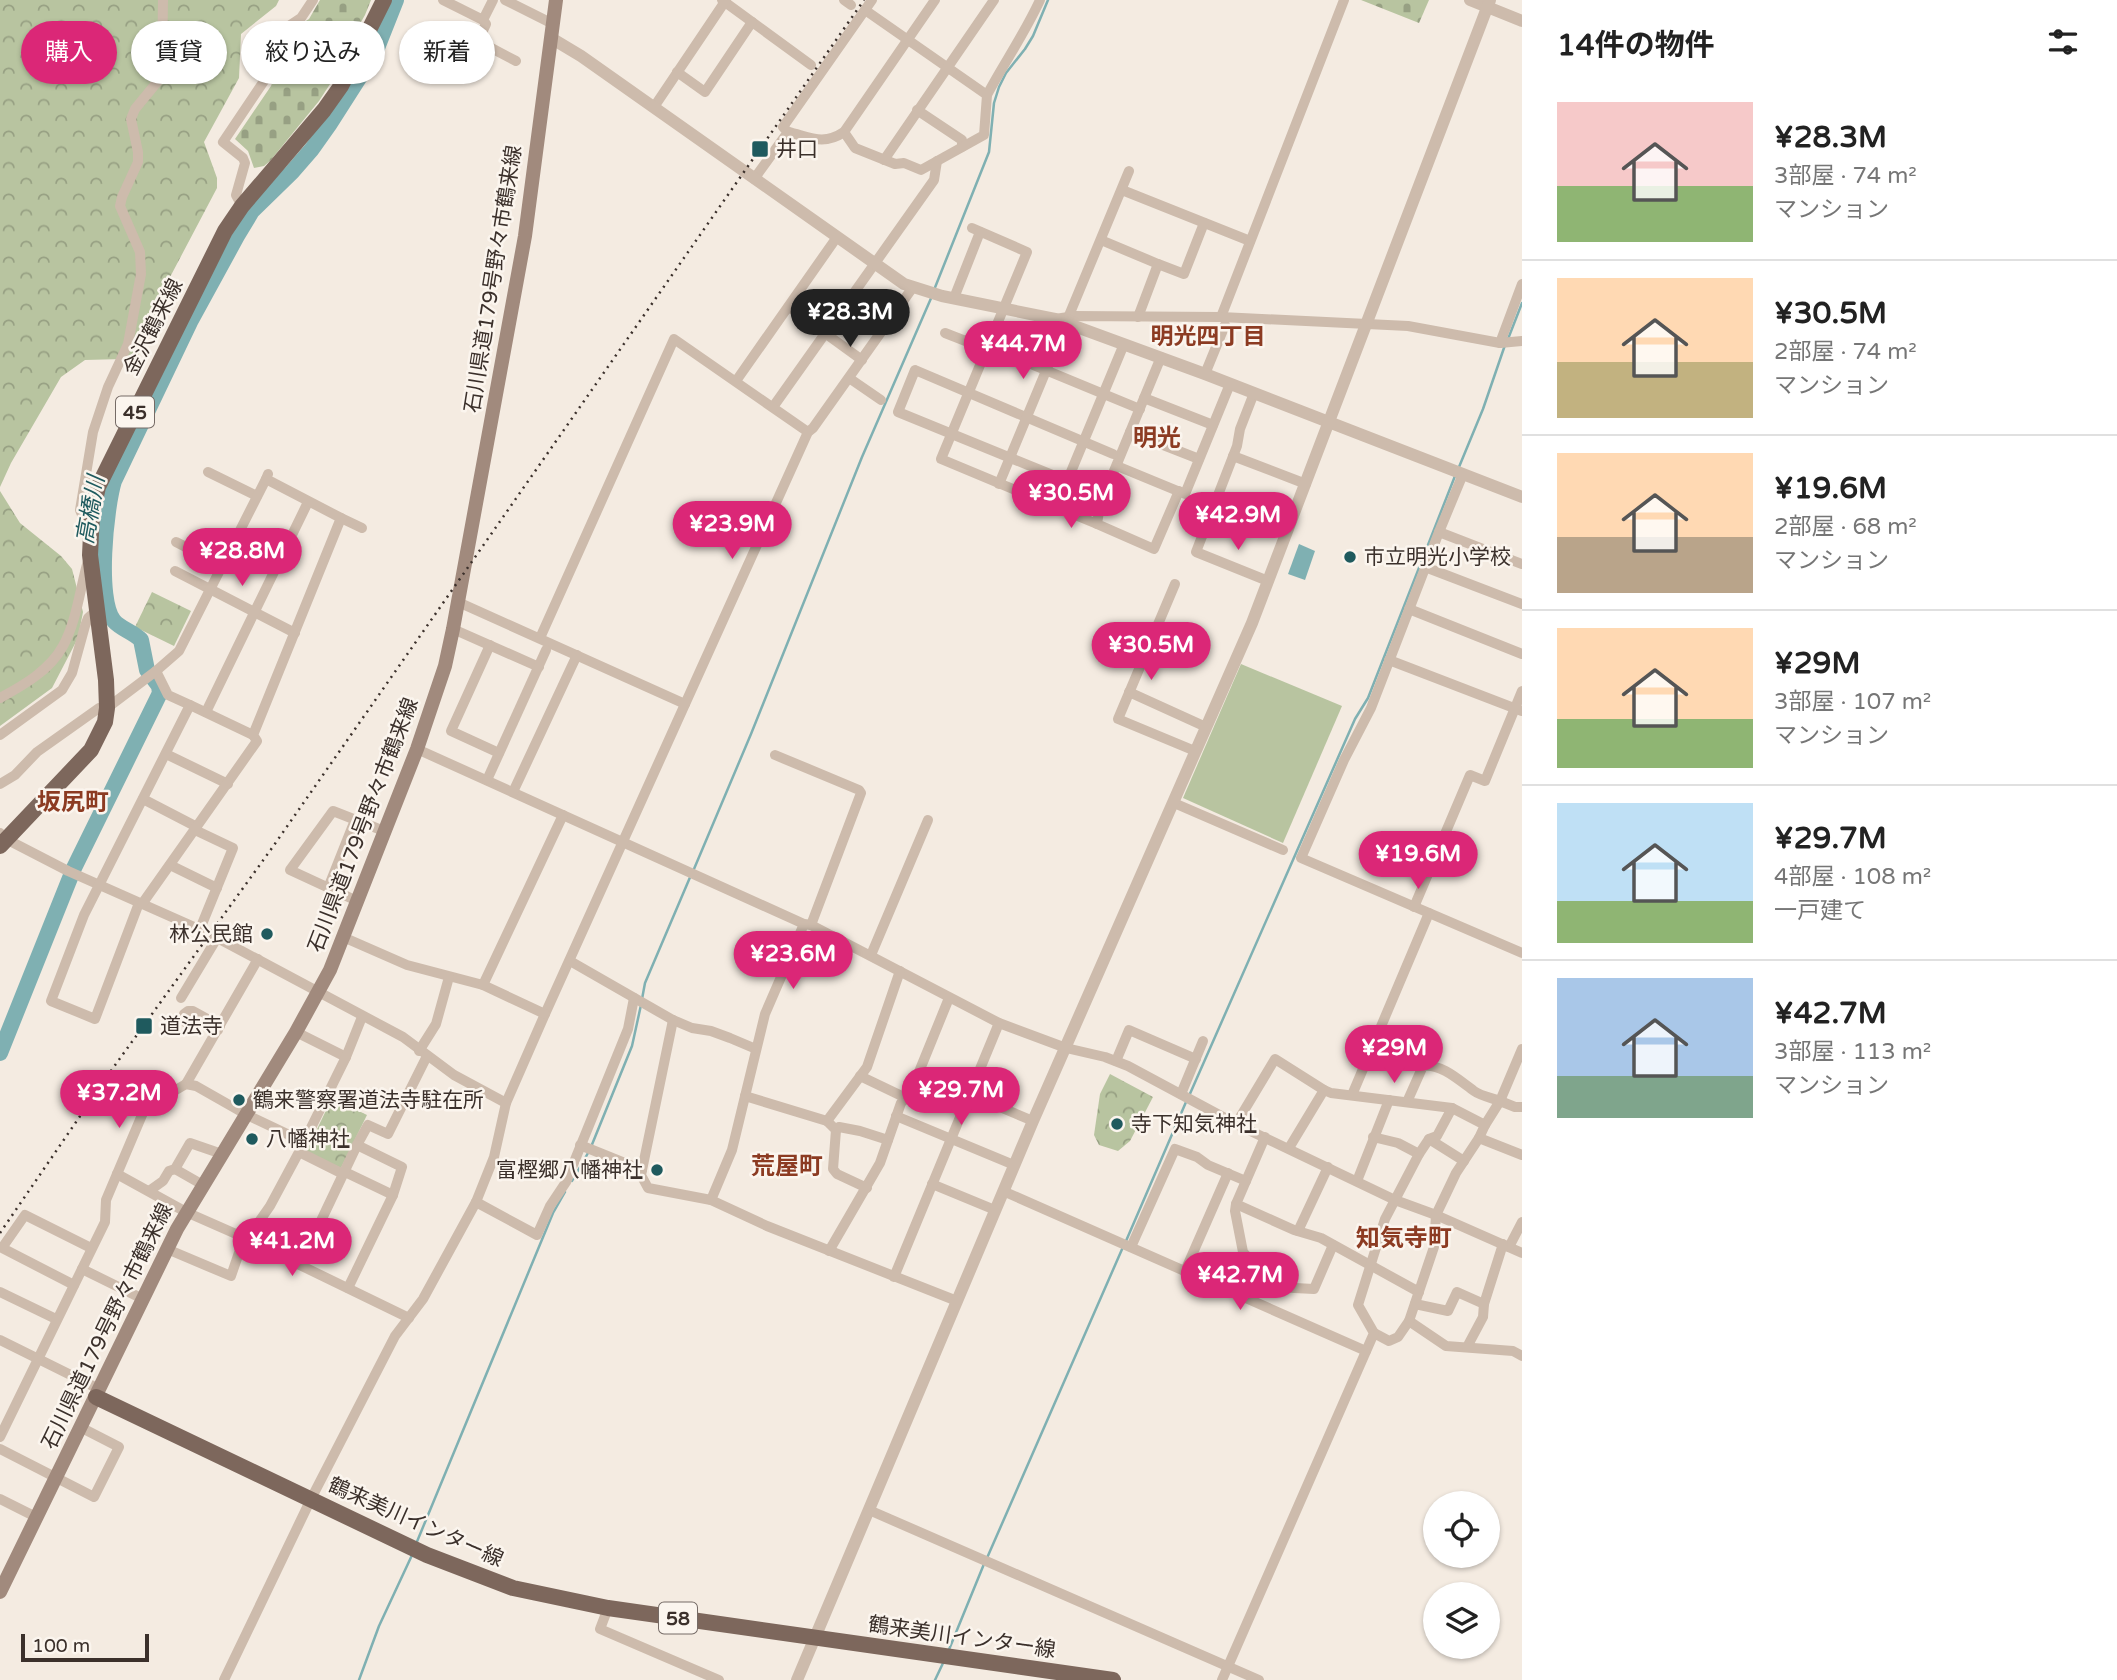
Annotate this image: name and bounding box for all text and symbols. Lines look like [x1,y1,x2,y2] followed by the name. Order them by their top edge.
[21,21,117,84] chip: 購入
[131,21,227,84] chip: 賃貸
[241,21,385,84] chip: 絞り込み
[399,21,495,84] chip: 新着
[2044,23,2082,61] icon: filters
[1557,27,1715,64] text: 14件の物件
[1774,119,1887,156] text: ¥28.3M
[1613,130,1697,214] icon: home
[776,137,818,162] place label: 井口
[750,139,770,159] marker: 井口
[460,143,527,415] street label: 石川県道179号野々市鶴来線
[1774,162,1917,190] text: 3部屋 · 74 m²
[1774,196,1889,224] text: マンション
[118,275,188,380] street label: 金沢鶴来線
[793,290,907,349] pin: ¥28.3M
[1774,295,1887,332] text: ¥30.5M
[807,298,893,326] text: ¥28.3M
[1613,306,1697,390] icon: home
[966,322,1080,381] pin: ¥44.7M
[1151,323,1266,351] district label: 明光四丁目
[980,330,1066,358] text: ¥44.7M
[1774,338,1917,366] text: 2部屋 · 74 m²
[1774,372,1889,400] text: マンション
[116,396,154,428] road number: 45
[1133,424,1181,453] district label: 明光
[1014,470,1128,530] pin: ¥30.5M
[1774,470,1887,507] text: ¥19.6M
[71,471,111,547] water label: 高橋川
[1028,479,1114,507] text: ¥30.5M
[1613,481,1697,565] icon: home
[1181,492,1295,552] pin: ¥42.9M
[1195,501,1281,529] text: ¥42.9M
[675,502,789,561] pin: ¥23.9M
[689,510,775,538] text: ¥23.9M
[1774,513,1917,541] text: 2部屋 · 68 m²
[185,528,299,588] pin: ¥28.8M
[199,537,285,565] text: ¥28.8M
[1364,545,1511,570] place label: 市立明光小学校
[1774,547,1889,575] text: マンション
[1342,549,1358,565] marker: 市立明光小学校
[1094,622,1208,682] pin: ¥30.5M
[1108,631,1194,659] text: ¥30.5M
[1774,645,1860,682] text: ¥29M
[1613,656,1697,740] icon: home
[1774,688,1931,716] text: 3部屋 · 107 m²
[303,694,424,956] street label: 石川県道179号野々市鶴来線
[1774,722,1889,750] text: マンション
[37,788,109,817] district label: 坂尻町
[1774,820,1887,857] text: ¥29.7M
[1613,831,1697,915] icon: home
[1361,832,1475,891] pin: ¥19.6M
[1375,840,1461,868] text: ¥19.6M
[1774,863,1931,891] text: 4部屋 · 108 m²
[1774,897,1866,925] text: 一戸建て
[169,922,253,947] place label: 林公民館
[259,926,275,942] marker: 林公民館
[736,932,850,991] pin: ¥23.6M
[750,940,836,968] text: ¥23.6M
[1774,995,1887,1032] text: ¥42.7M
[1613,1006,1697,1090] icon: home
[160,1014,223,1039] place label: 道法寺
[134,1016,154,1036] marker: 道法寺
[1353,1026,1435,1085] pin: ¥29M
[1361,1034,1427,1062] text: ¥29M
[1774,1038,1931,1066] text: 3部屋 · 113 m²
[904,1068,1018,1127] pin: ¥29.7M
[62,1070,176,1130] pin: ¥37.2M
[1774,1072,1889,1100] text: マンション
[918,1076,1004,1104] text: ¥29.7M
[76,1079,162,1107] text: ¥37.2M
[253,1088,484,1113] place label: 鶴来警察署道法寺駐在所
[231,1092,247,1108] marker: 鶴来警察署道法寺駐在所
[1131,1112,1257,1137] place label: 寺下知気神社
[1109,1116,1125,1132] marker: 寺下知気神社
[266,1127,350,1152] place label: 八幡神社
[244,1131,260,1147] marker: 八幡神社
[751,1152,823,1181] district label: 荒屋町
[496,1158,643,1183] place label: 富樫郷八幡神社
[649,1162,665,1178] marker: 富樫郷八幡神社
[37,1199,178,1453] street label: 石川県道179号野々市鶴来線
[235,1218,349,1278] pin: ¥41.2M
[1356,1224,1452,1253] district label: 知気寺町
[249,1227,335,1255] text: ¥41.2M
[1183,1252,1297,1312] pin: ¥42.7M
[1197,1261,1283,1289] text: ¥42.7M
[324,1473,507,1572] street label: 鶴来美川インター線
[1423,1491,1500,1659] map controls
[1423,1491,1500,1568] button: locate
[1423,1582,1500,1659] button: layers
[659,1602,697,1634] road number: 58
[867,1612,1057,1663] street label: 鶴来美川インター線
[21,1631,149,1663] scale bar
[32,1635,90,1657] text: 100 m

